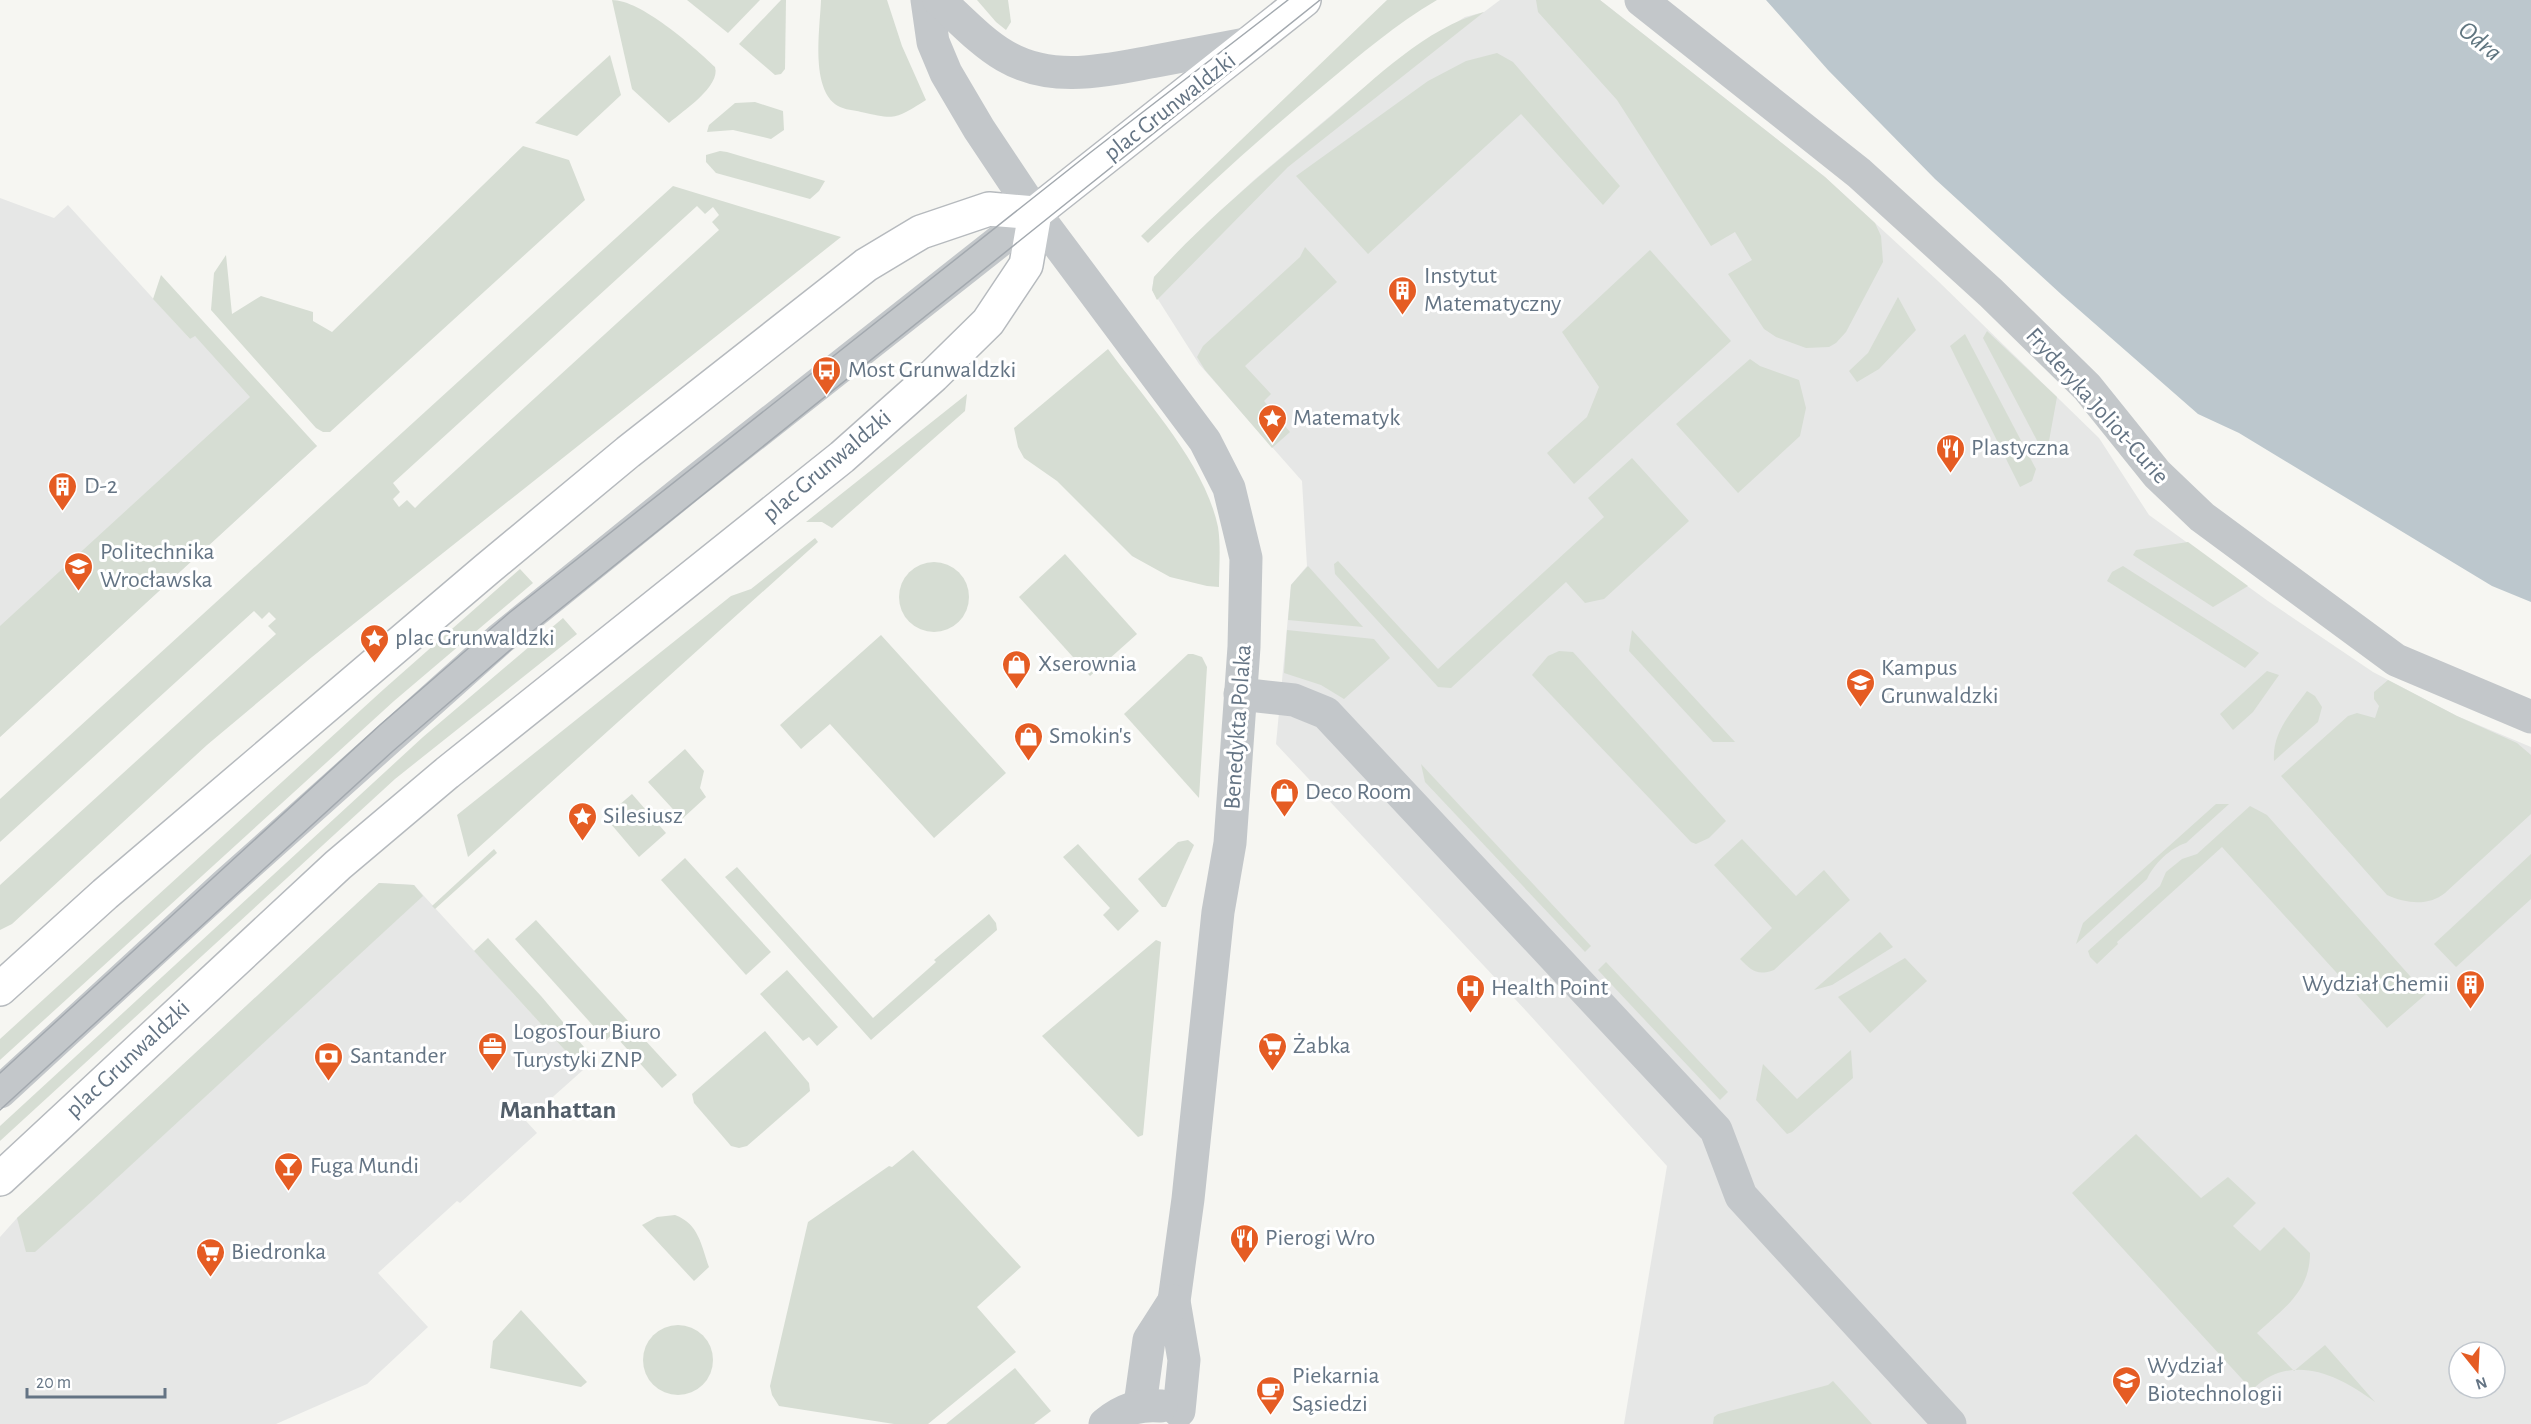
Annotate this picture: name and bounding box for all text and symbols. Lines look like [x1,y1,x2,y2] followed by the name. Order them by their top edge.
[2453,16,2507,66] water label: Odra
[1100,48,1240,166] street label: plac Grunwaldzki
[1424,264,1561,316] place label: Instytut Matematyczny
[1387,274,1419,316] building icon: Instytut Matematyczny
[2021,323,2173,489] street label: Fryderyka Joliot-Curie
[811,354,843,396] bus stop icon: Most Grunwaldzki
[848,358,1016,382] place label: Most Grunwaldzki
[1256,402,1288,444] place icon: Matematyk
[758,405,896,527] street label: plac Grunwaldzki
[1293,406,1400,430] place label: Matematyk
[1934,432,1966,474] restaurant icon: Plastyczna
[1971,436,2070,460] place label: Plastyczna
[47,470,79,512] building icon: D-2
[84,474,118,498] place label: D-2
[100,540,215,592] place label: Politechnika Wrocławska
[63,550,95,592] school or university icon: Politechnika Wrocławska
[358,622,390,664] place icon: plac Grunwaldzki
[395,626,555,650] place label: plac Grunwaldzki
[1220,644,1256,810] street label: Benedykta Polaka
[1001,648,1033,690] shop icon: Xserownia
[1038,652,1137,676] place label: Xserownia
[1881,656,1998,708] place label: Kampus Grunwaldzki
[1844,666,1876,708] school or university icon: Kampus Grunwaldzki
[1012,720,1044,762] shop icon: Smokin's
[1049,724,1132,748] place label: Smokin's
[1268,776,1300,818] shop icon: Deco Room
[1305,780,1412,804] place label: Deco Room
[566,800,598,842] place icon: Silesiusz
[603,804,683,828] place label: Silesiusz
[2454,968,2486,1010] building icon: Wydział Chemii
[1454,972,1486,1014] hospital icon: Health Point
[2302,972,2449,996] place label: Wydział Chemii
[1491,976,1609,1000] place label: Health Point
[61,996,195,1122] street label: plac Grunwaldzki
[513,1020,661,1072] place label: LogosTour Biuro Turystyki ZNP
[476,1030,508,1072] office icon: LogosTour Biuro Turystyki ZNP
[1256,1030,1288,1072] supermarket icon: Żabka
[1293,1033,1351,1058] place label: Żabka
[313,1040,345,1082] bank icon: Santander
[350,1044,446,1068] place label: Santander
[500,1097,616,1123] district label: Manhattan
[273,1150,305,1192] bar icon: Fuga Mundi
[310,1154,419,1178] place label: Fuga Mundi
[1228,1222,1260,1264] restaurant icon: Pierogi Wro
[1265,1226,1375,1250] place label: Pierogi Wro
[194,1236,226,1278] supermarket icon: Biedronka
[231,1240,326,1264] place label: Biedronka
[2447,1340,2507,1400] north arrow
[2147,1354,2283,1406] place label: Wydział Biotechnologii
[27,1361,165,1399] scale bar
[1292,1364,1380,1416] place label: Piekarnia Sąsiedzi
[2110,1364,2142,1406] school or university icon: Wydział Biotechnologii
[36,1374,71,1392] text: 20 m
[1255,1374,1287,1416] cafe icon: Piekarnia Sąsiedzi
[2474,1374,2489,1393] text: N

